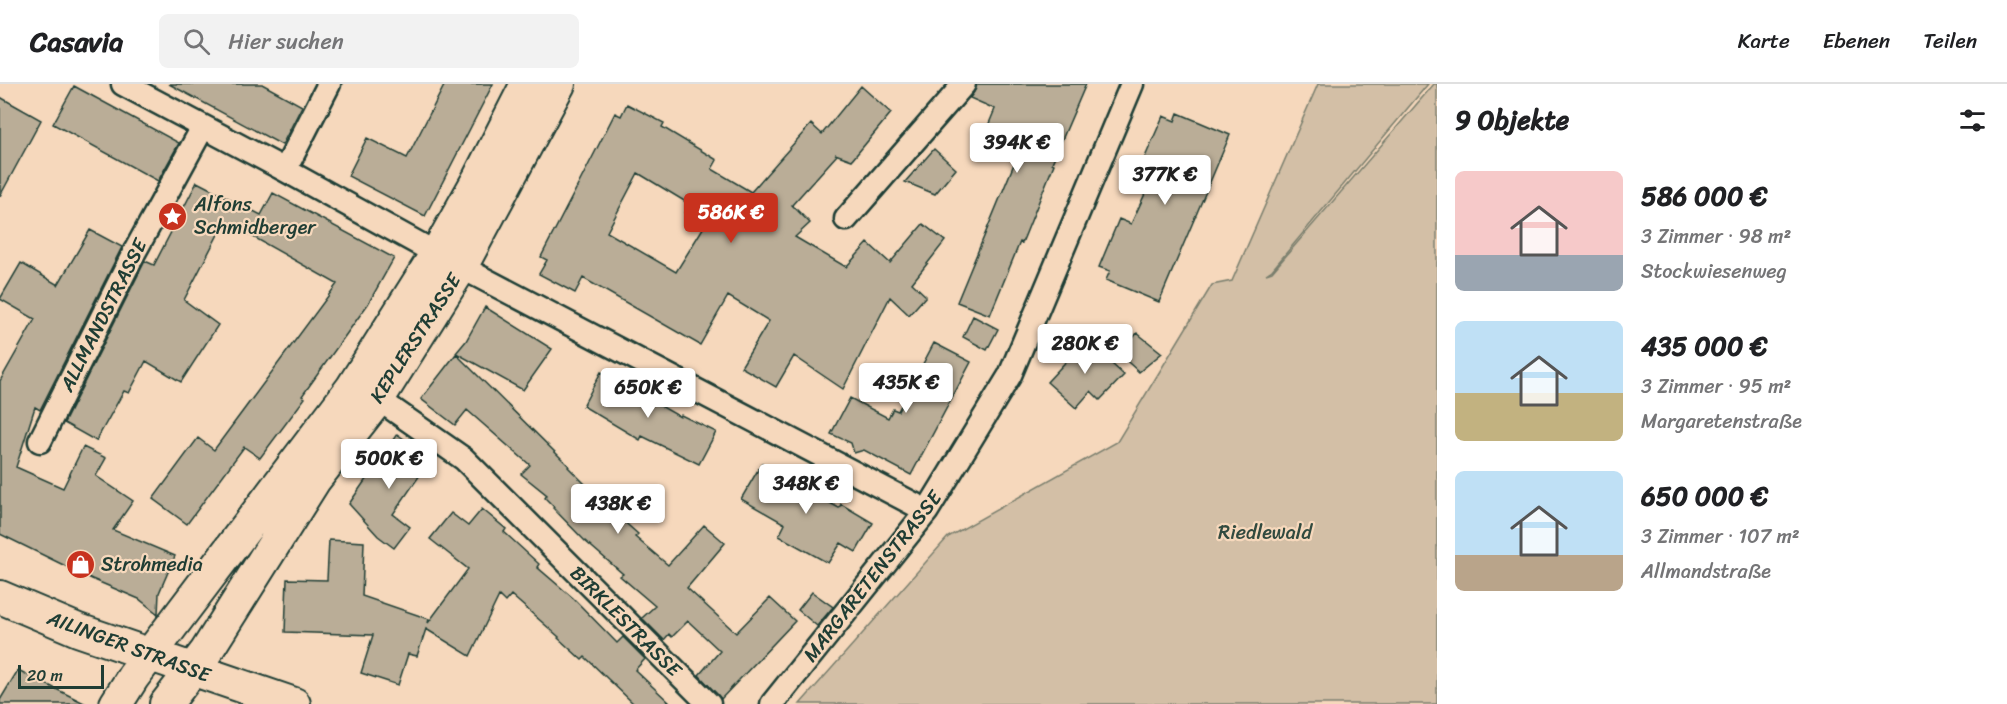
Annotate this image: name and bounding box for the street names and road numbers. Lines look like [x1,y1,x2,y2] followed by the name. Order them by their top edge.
[49,231,158,399] street label: ALLMANDSTRASSE
[360,264,472,410] street label: KEPLERSTRASSE
[794,481,952,670] street label: MARGARETENSTRASSE
[561,557,691,687] street label: BIRKLESTRASSE
[41,600,217,693] street label: AILINGER STRASSE

